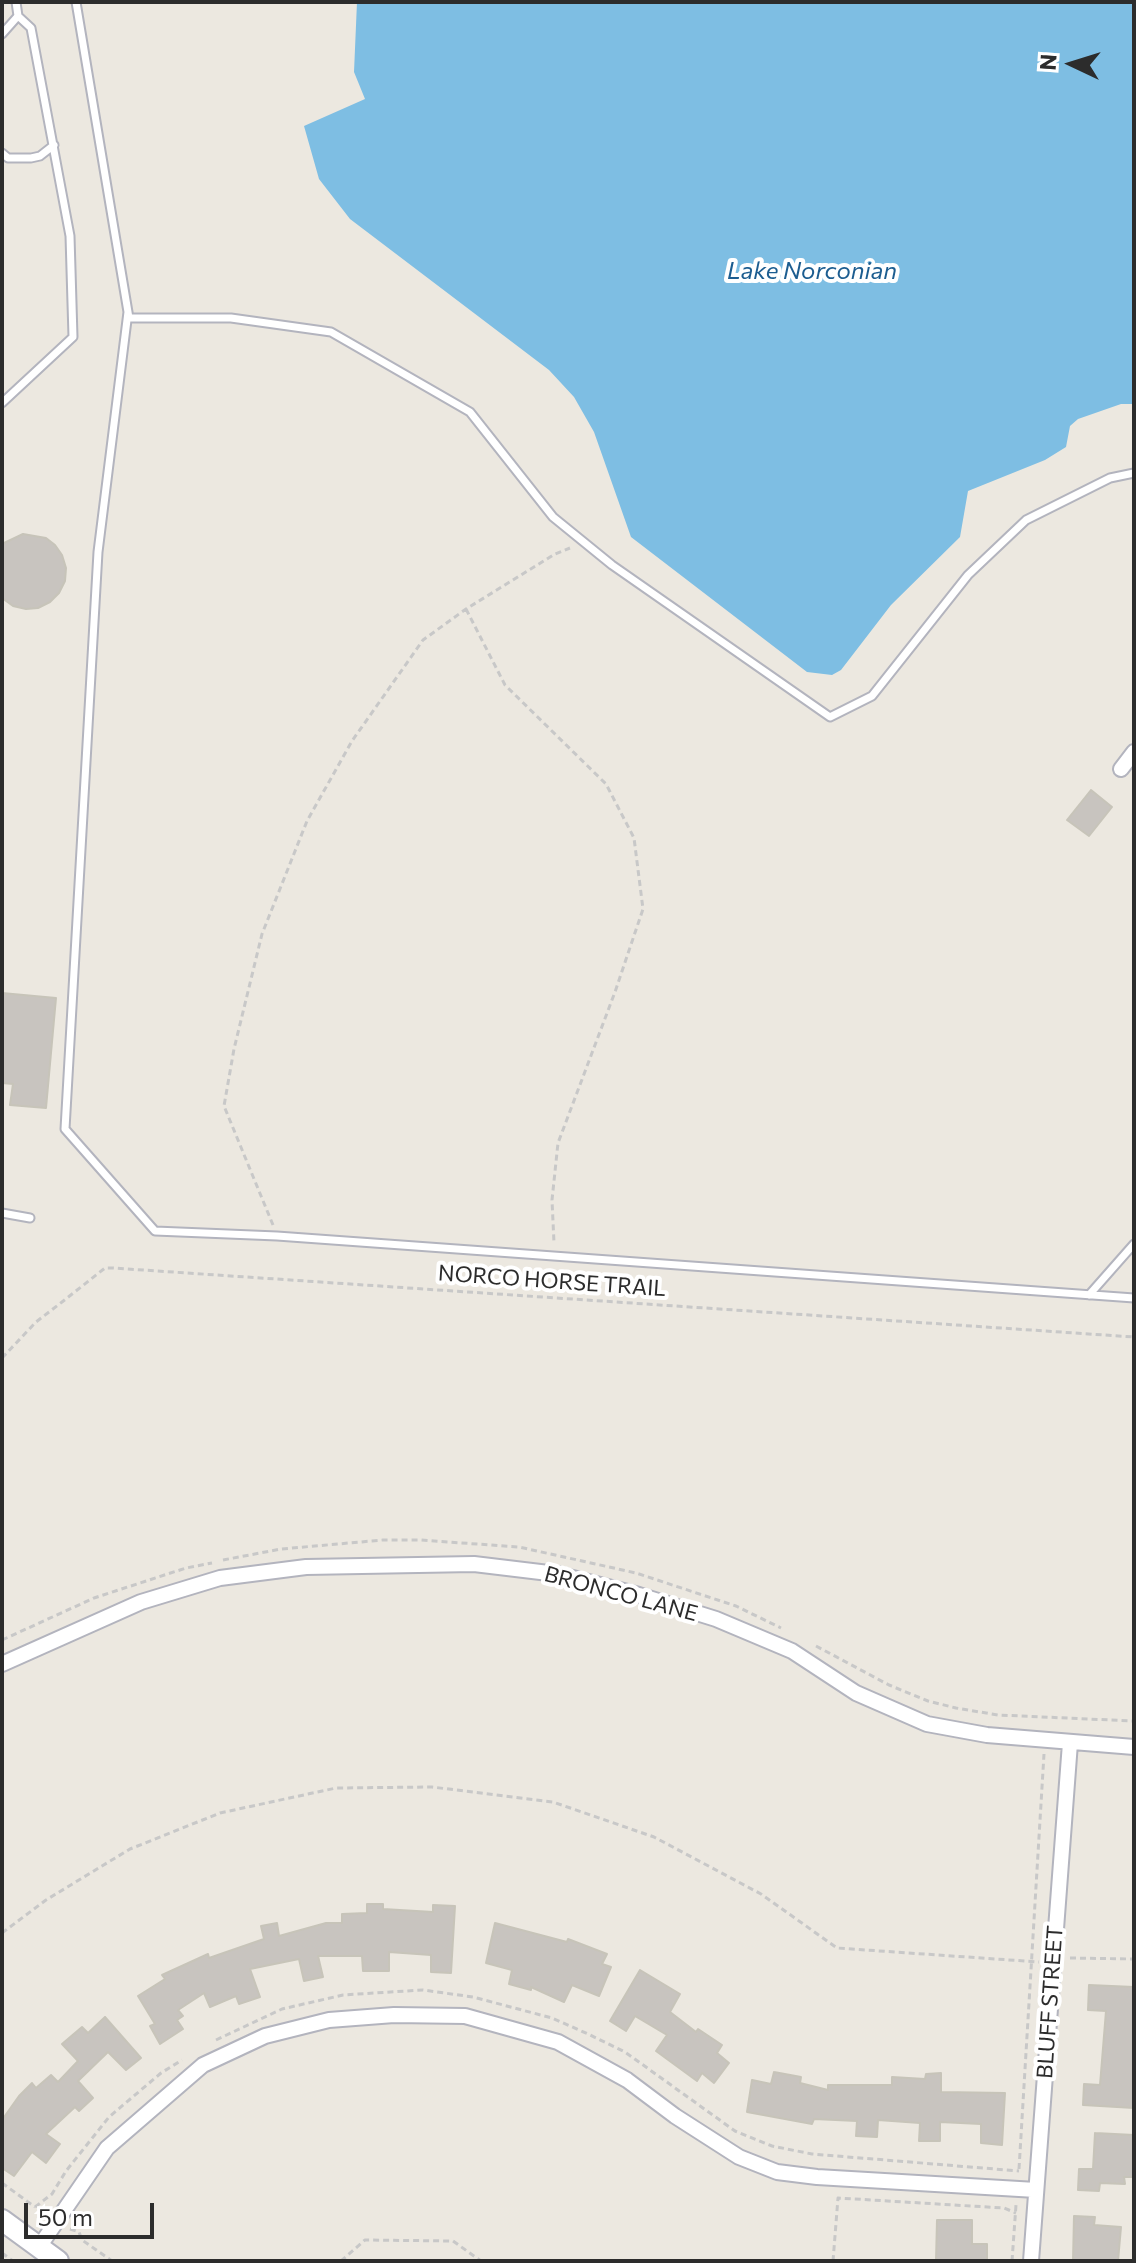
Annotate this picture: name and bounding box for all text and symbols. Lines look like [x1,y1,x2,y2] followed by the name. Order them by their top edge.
[1032,24,1112,104] north arrow
[1034,53,1062,71] text: N
[727,257,897,285] water label: Lake Norconian
[437,1260,667,1302] street label: NORCO HORSE TRAIL
[541,1561,701,1627] street label: BRONCO LANE
[1031,1924,1069,2080] street label: BLUFF STREET
[28,2187,158,2237] scale bar
[38,2202,93,2231] text: 50 m

